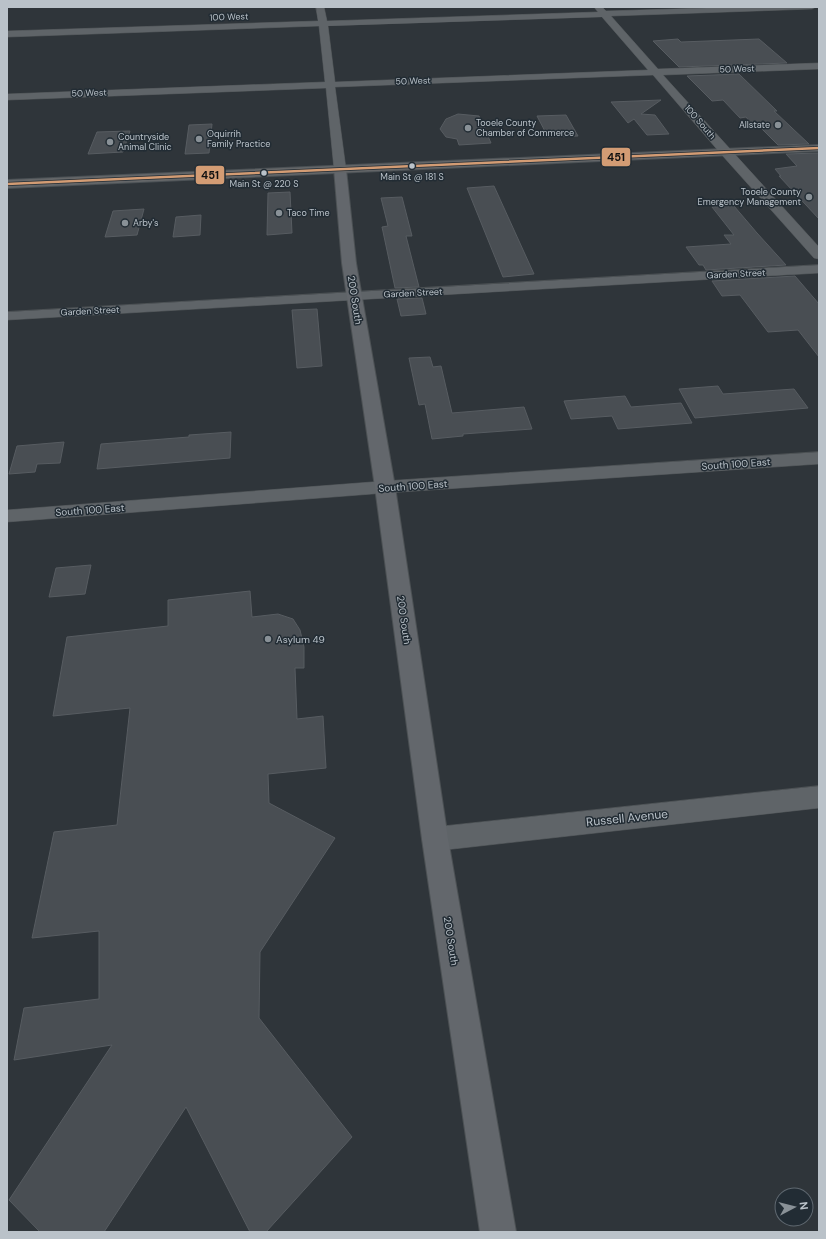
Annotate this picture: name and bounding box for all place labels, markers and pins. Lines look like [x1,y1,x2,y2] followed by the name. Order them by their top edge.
[476,117,574,139] place label: Tooele County Chamber of Commerce
[739,119,770,131] place label: Allstate
[773,120,783,130] marker: Allstate
[463,123,473,133] marker: Tooele County Chamber of Commerce
[207,128,270,150] place label: Oquirrih Family Practice
[118,131,172,153] place label: Countryside Animal Clinic
[194,134,204,144] marker: Oquirrih Family Practice
[105,137,115,147] marker: Countryside Animal Clinic
[407,161,417,171] marker: Main St @ 181 S
[259,168,269,178] marker: Main St @ 220 S
[380,171,444,183] place label: Main St @ 181 S
[230,178,298,190] place label: Main St @ 220 S
[698,186,801,208] place label: Tooele County Emergency Management
[804,192,814,202] marker: Tooele County Emergency Management
[287,207,330,219] place label: Taco Time
[274,208,284,218] marker: Taco Time
[133,217,159,229] place label: Arby's
[120,218,130,228] marker: Arby's
[276,633,325,646] place label: Asylum 49
[263,634,273,644] marker: Asylum 49

